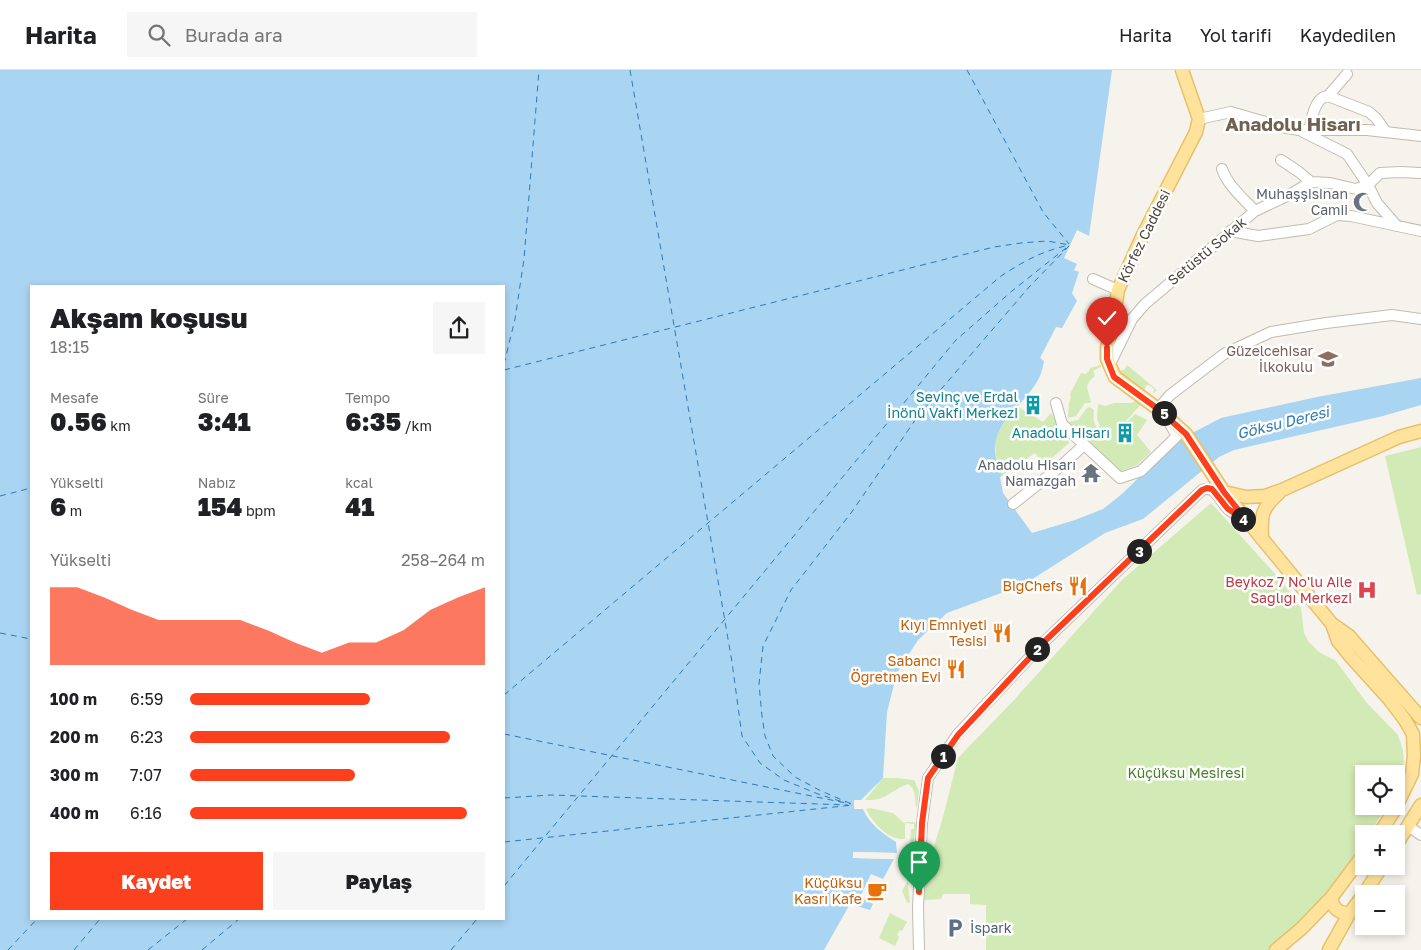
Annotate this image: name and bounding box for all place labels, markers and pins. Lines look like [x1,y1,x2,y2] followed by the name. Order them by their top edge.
[1256,185,1348,218] place label: Muhaşşisinan Camii
[1352,191,1374,213] mosque icon: Muhaşşisinan Camii
[1086,297,1128,348] pin
[1226,342,1314,375] place label: Güzelcehisar İlkokulu
[1317,348,1339,370] school or university icon: Güzelcehisar İlkokulu
[887,388,1018,421] place label: Sevinç ve Erdal İnönü Vakfı Merkezi
[1022,394,1044,416] building icon: Sevinç ve Erdal İnönü Vakfı Merkezi
[1152,400,1176,426] pin: 5
[1114,422,1136,444] building icon: Anadolu Hisarı
[1012,424,1110,441] place label: Anadolu Hisarı
[978,456,1076,489] place label: Anadolu Hisarı Namazgah
[1080,462,1102,484] temple icon: Anadolu Hisarı Namazgah
[1230,506,1256,532] pin: 4
[1126,538,1152,564] pin: 3
[1225,573,1352,606] place label: Beykoz 7 No'lu Aile Sağlığı Merkezi
[1067,575,1089,597] restaurant icon: BigChefs
[1003,577,1063,594] place label: BigChefs
[1356,579,1378,601] hospital icon: Beykoz 7 No'lu Aile Sağlığı Merkezi
[900,616,987,649] place label: Kıyı Emniyeti Tesisi
[991,622,1013,644] restaurant icon: Kıyı Emniyeti Tesisi
[1024,636,1050,662] pin: 2
[850,652,941,685] place label: Sabancı Öğretmen Evi
[945,658,967,680] restaurant icon: Sabancı Öğretmen Evi
[930,744,956,768] pin: 1
[898,841,940,892] pin
[794,874,862,907] place label: Küçüksu Kasrı Kafe
[866,880,888,902] cafe icon: Küçüksu Kasrı Kafe
[944,917,966,939] parking icon: İspark
[970,919,1012,936] place label: İspark

